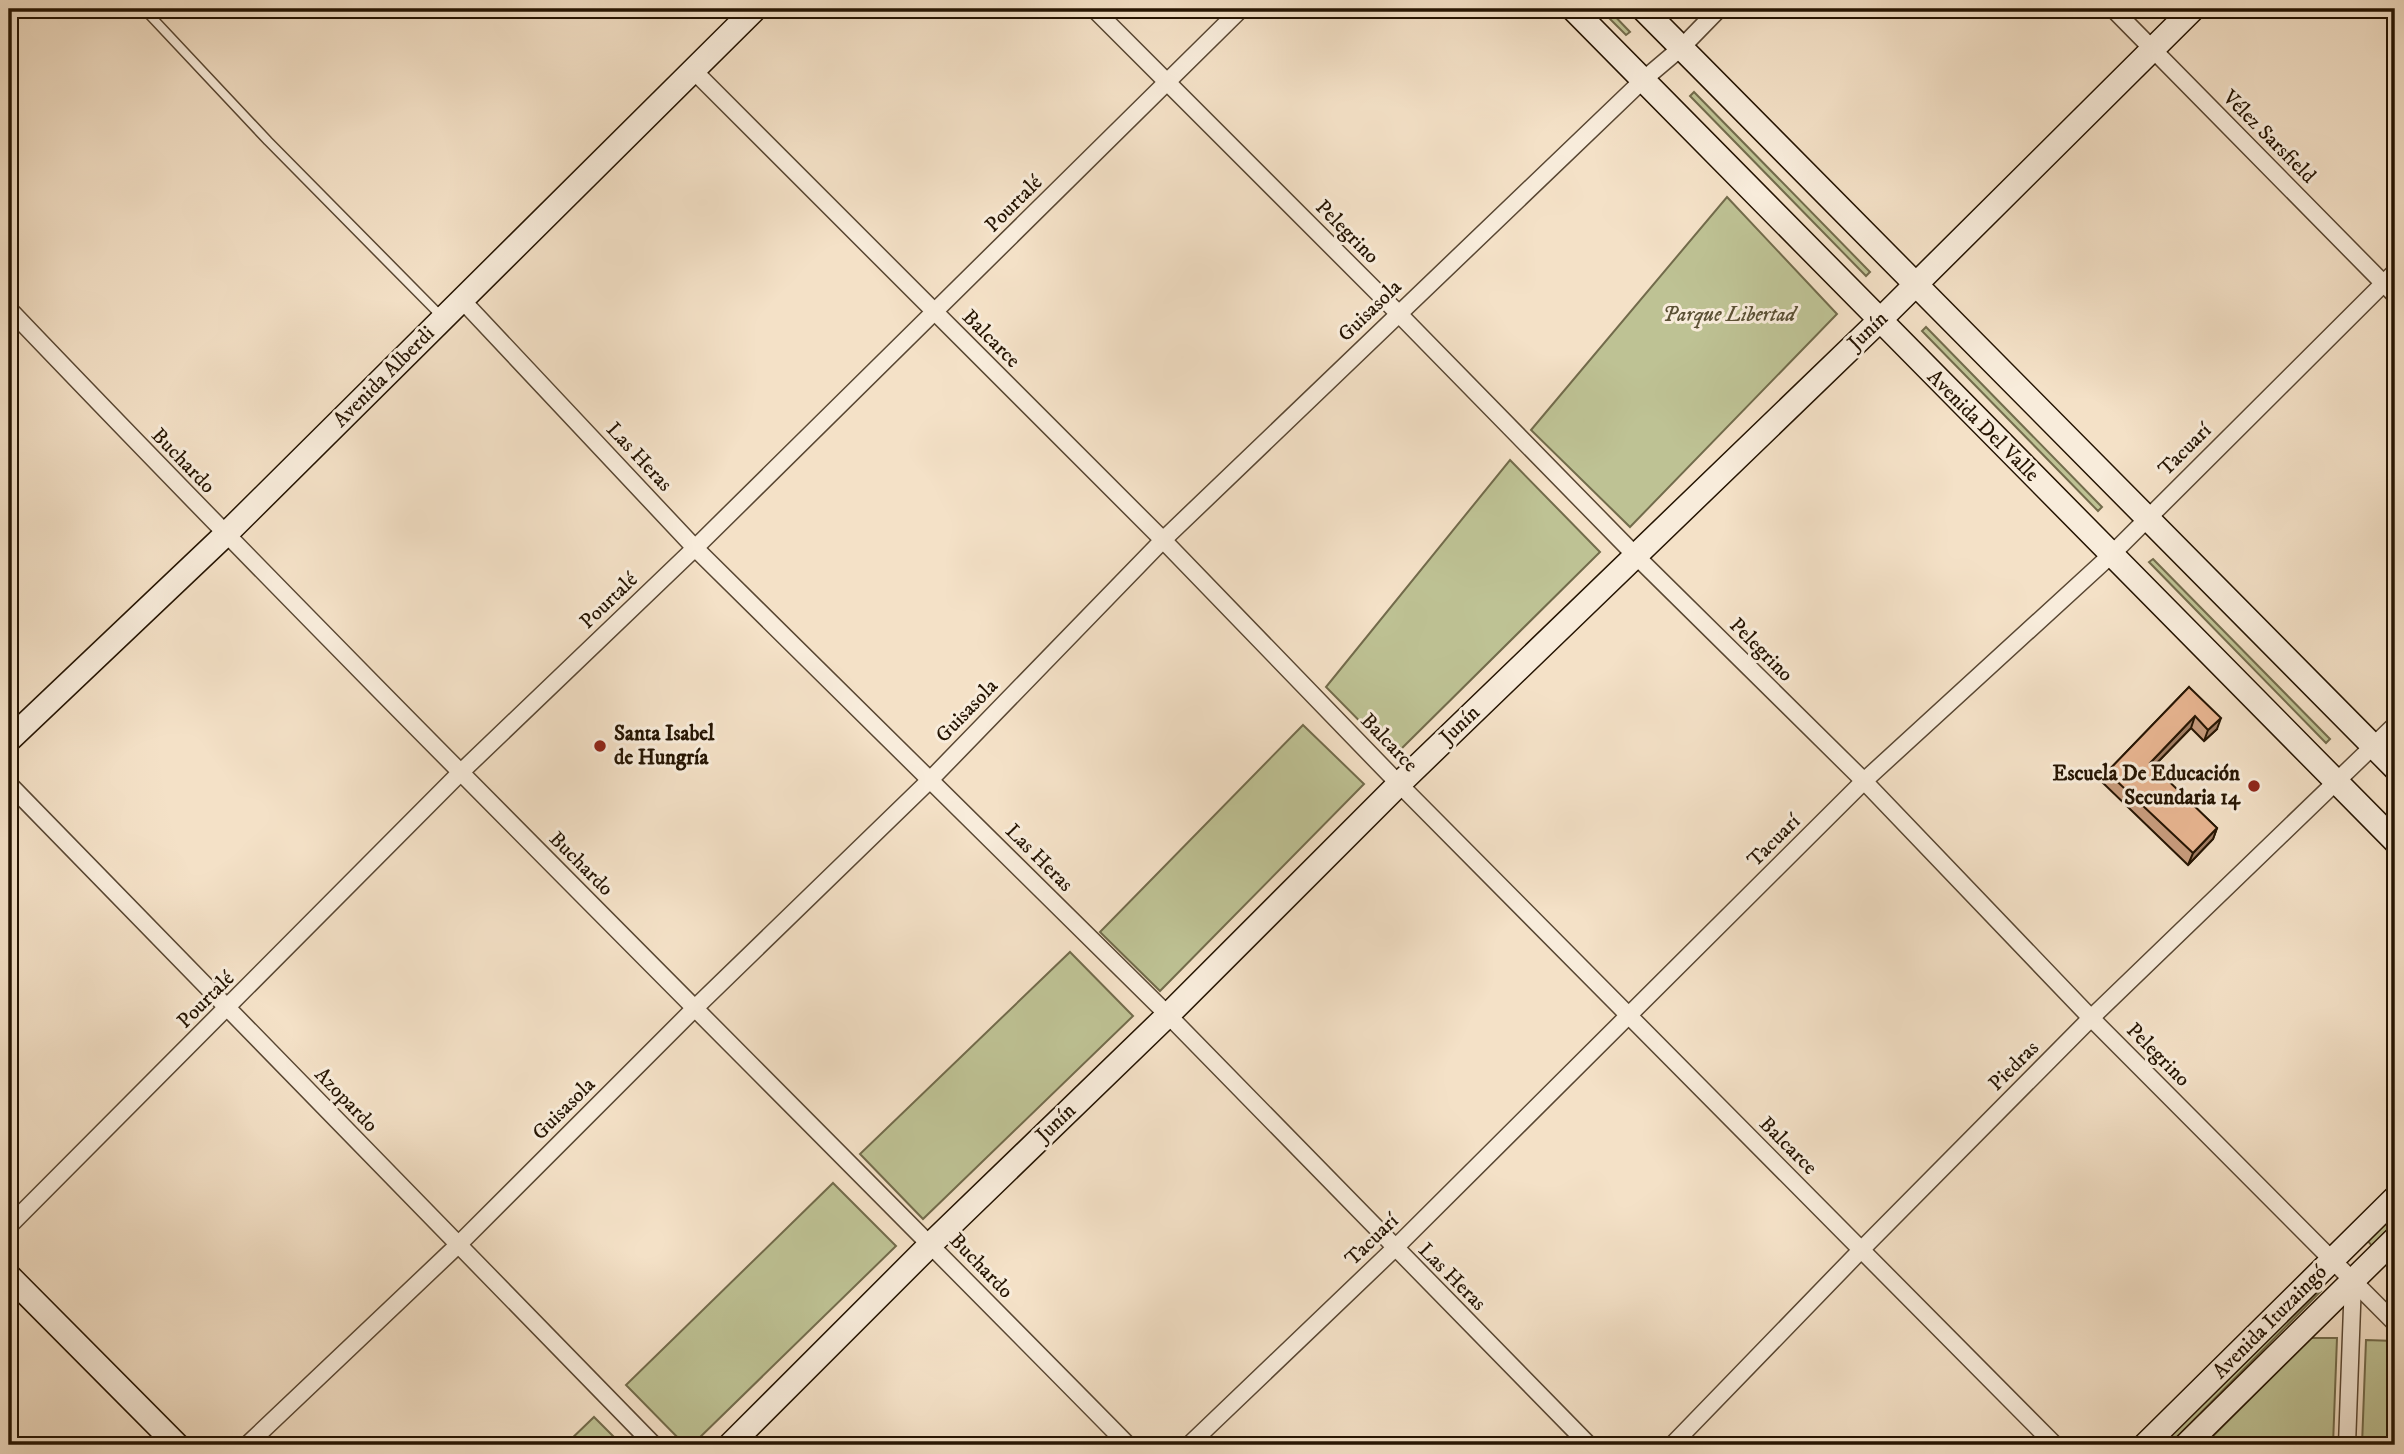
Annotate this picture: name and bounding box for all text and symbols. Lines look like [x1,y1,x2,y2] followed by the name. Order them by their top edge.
[2216,84,2322,190] street label: Vélez Sarsfield
[980,170,1048,238] street label: Pourtalé
[1309,194,1385,270] street label: Pelegrino
[1333,274,1407,348] street label: Guisasola
[1663,302,1799,329] park label: Parque Libertad
[956,304,1026,374] street label: Balcarce
[1841,306,1893,358] street label: Junín
[328,321,440,433] street label: Avenida Alberdi
[1921,364,2045,488] street label: Avenida Del Valle
[600,417,678,497] street label: Las Heras
[2153,417,2218,482] street label: Tacuarí
[146,423,220,499] street label: Buchardo
[575,567,644,635] street label: Pourtalé
[1723,612,1799,688] street label: Pelegrino
[930,674,1004,748] street label: Guisasola
[1433,700,1485,752] street label: Junín
[1355,708,1424,778] street label: Balcarce
[614,721,715,771] place label: Santa Isabel de Hungría
[592,738,608,754] marker: Santa Isabel de Hungría
[2053,761,2241,811] place label: Escuela De Educación Secundaria 14
[2246,778,2262,794] marker: Escuela De Educación Secundaria 14
[1742,808,1807,873] street label: Tacuarí
[1000,819,1078,897] street label: Las Heras
[543,826,619,902] street label: Buchardo
[172,966,240,1034] street label: Pourtalé
[2120,1017,2196,1093] street label: Pelegrino
[1983,1035,2045,1097] street label: Piedras
[309,1062,383,1138] street label: Azopardo
[527,1072,601,1146] street label: Guisasola
[1029,1098,1081,1150] street label: Junín
[1753,1111,1823,1181] street label: Balcarce
[1340,1207,1405,1272] street label: Tacuarí
[944,1228,1018,1304] street label: Buchardo
[1413,1238,1491,1316] street label: Las Heras
[2207,1259,2333,1385] street label: Avenida Ituzaingó

